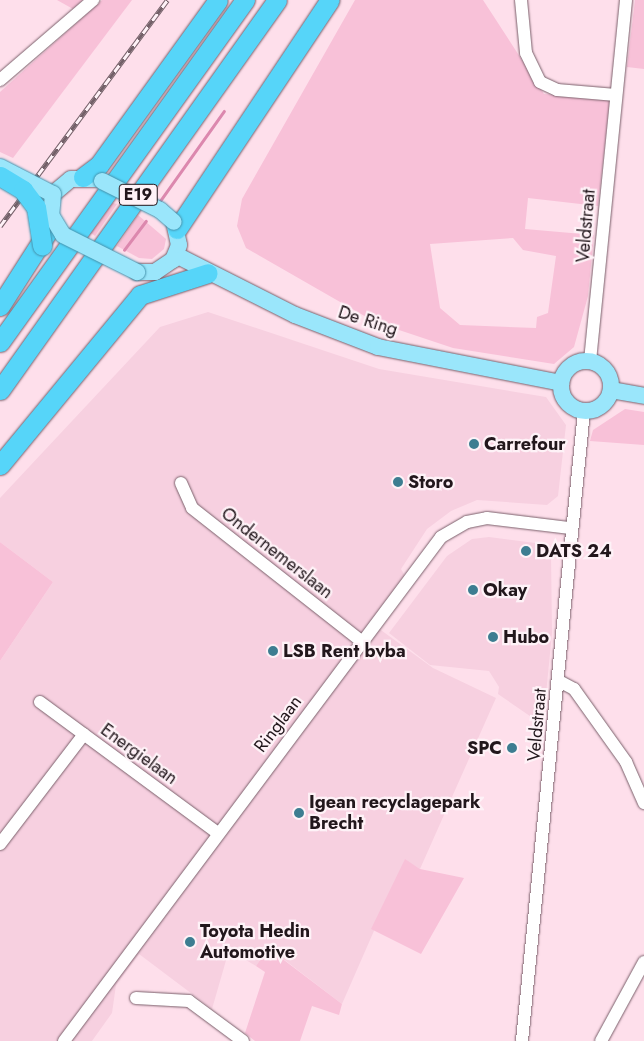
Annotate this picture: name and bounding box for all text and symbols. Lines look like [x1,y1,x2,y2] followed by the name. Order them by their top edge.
[118,182,158,208] road number: E19
[572,188,600,264] street label: Veldstraat
[335,301,401,341] street label: De Ring
[484,433,566,455] place label: Carrefour
[468,438,480,450] marker: Carrefour
[408,471,453,493] place label: Storo
[392,476,404,488] marker: Storo
[217,503,337,603] street label: Ondernemerslaan
[536,540,612,562] place label: DATS 24
[520,545,532,557] marker: DATS 24
[483,579,527,601] place label: Okay
[467,584,479,596] marker: Okay
[503,626,549,648] place label: Hubo
[487,631,499,643] marker: Hubo
[283,640,406,662] place label: LSB Rent bvba
[267,645,279,657] marker: LSB Rent bvba
[523,687,551,763] street label: Veldstraat
[250,691,306,757] street label: Ringlaan
[96,719,182,789] street label: Energielaan
[467,737,502,759] place label: SPC
[506,742,518,754] marker: SPC
[309,792,480,834] place label: Igean recyclagepark Brecht
[293,807,305,819] marker: Igean recyclagepark Brecht
[200,921,310,964] place label: Toyota Hedin Automotive
[184,936,196,948] marker: Toyota Hedin Automotive

